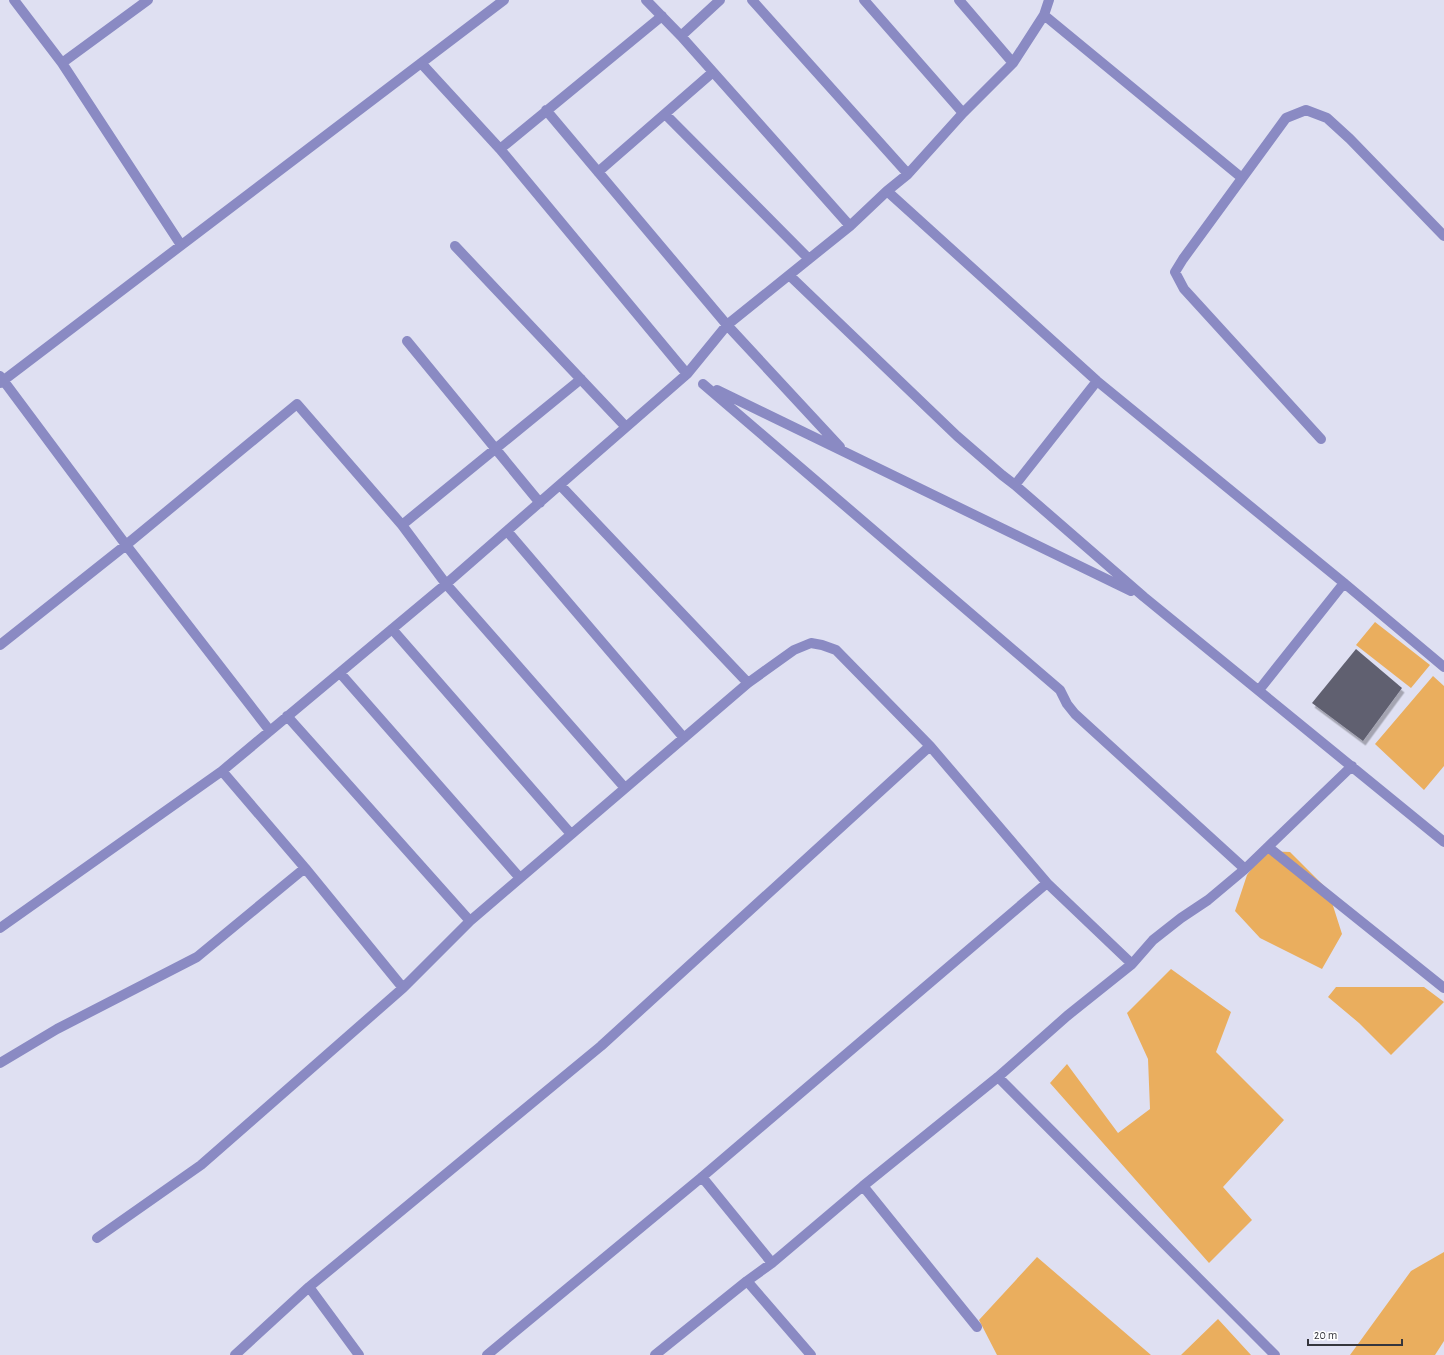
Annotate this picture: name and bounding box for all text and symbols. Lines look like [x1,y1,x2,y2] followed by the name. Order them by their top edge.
[1308,1321,1402,1347] scale bar
[1314,1329,1337,1341] text: 20 m

